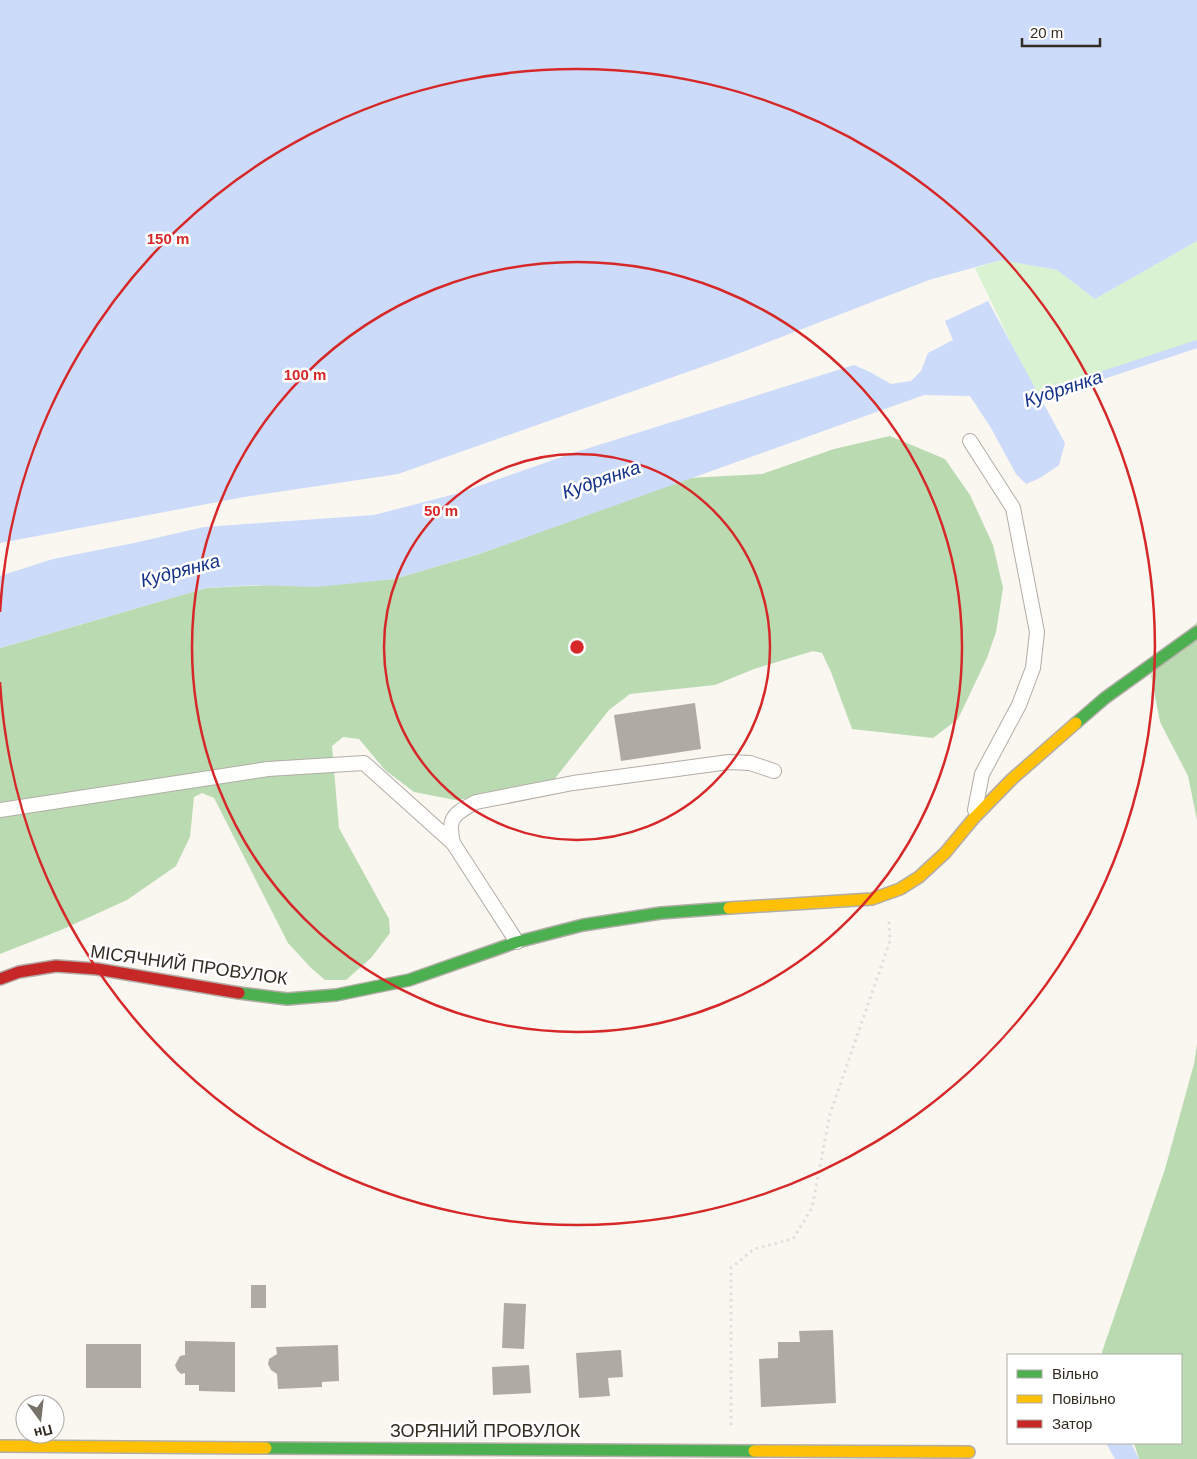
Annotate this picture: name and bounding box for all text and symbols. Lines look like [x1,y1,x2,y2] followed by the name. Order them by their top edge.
[1022,15,1100,47] scale bar
[1030,24,1063,41] text: 20 m
[147,230,189,247] text: 150 m
[284,366,326,383] text: 100 m
[1021,366,1105,411] water label: Кудрянка
[559,456,643,503] water label: Кудрянка
[424,502,458,519] text: 50 m
[138,550,222,591] water label: Кудрянка
[568,638,586,656] centre of rings
[89,940,290,989] street label: МІСЯЧНИЙ ПРОВУЛОК
[1007,1354,1182,1444] legend
[1052,1365,1099,1382] text: Вільно
[1052,1390,1116,1407] text: Повільно
[15,1394,65,1444] north arrow
[1052,1415,1092,1432] text: Затор
[390,1420,581,1441] street label: ЗОРЯНИЙ ПРОВУЛОК
[32,1421,54,1442] text: Пн

